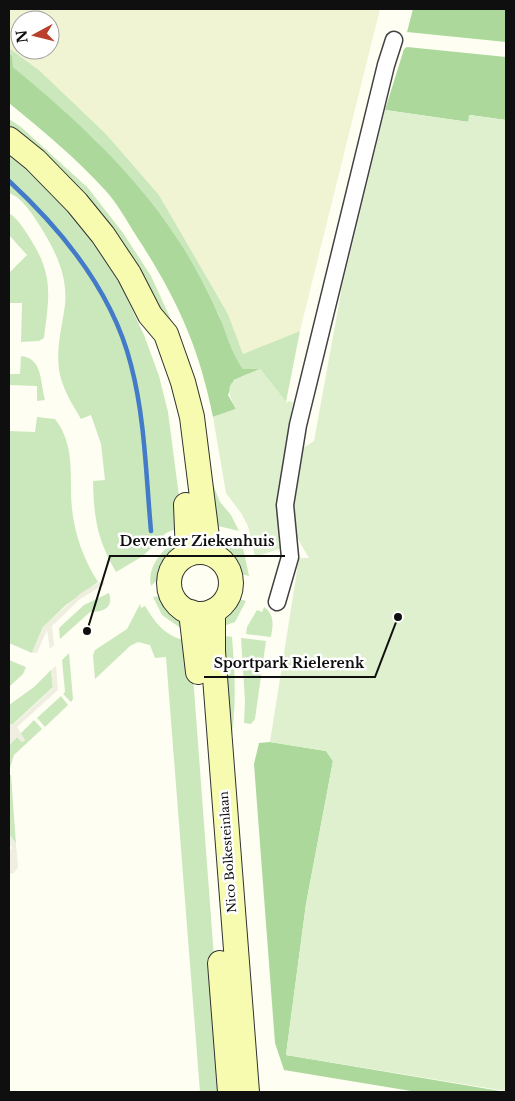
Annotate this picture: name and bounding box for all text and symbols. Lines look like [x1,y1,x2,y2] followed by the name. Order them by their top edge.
[10,10,60,60] north arrow
[12,29,32,44] text: N
[110,527,285,556] callout: Deventer Ziekenhuis
[120,532,275,550] text: Deventer Ziekenhuis
[204,648,375,677] callout: Sportpark Rielerenk
[214,654,365,672] text: Sportpark Rielerenk
[216,791,239,913] street label: Nico Bolkesteinlaan

